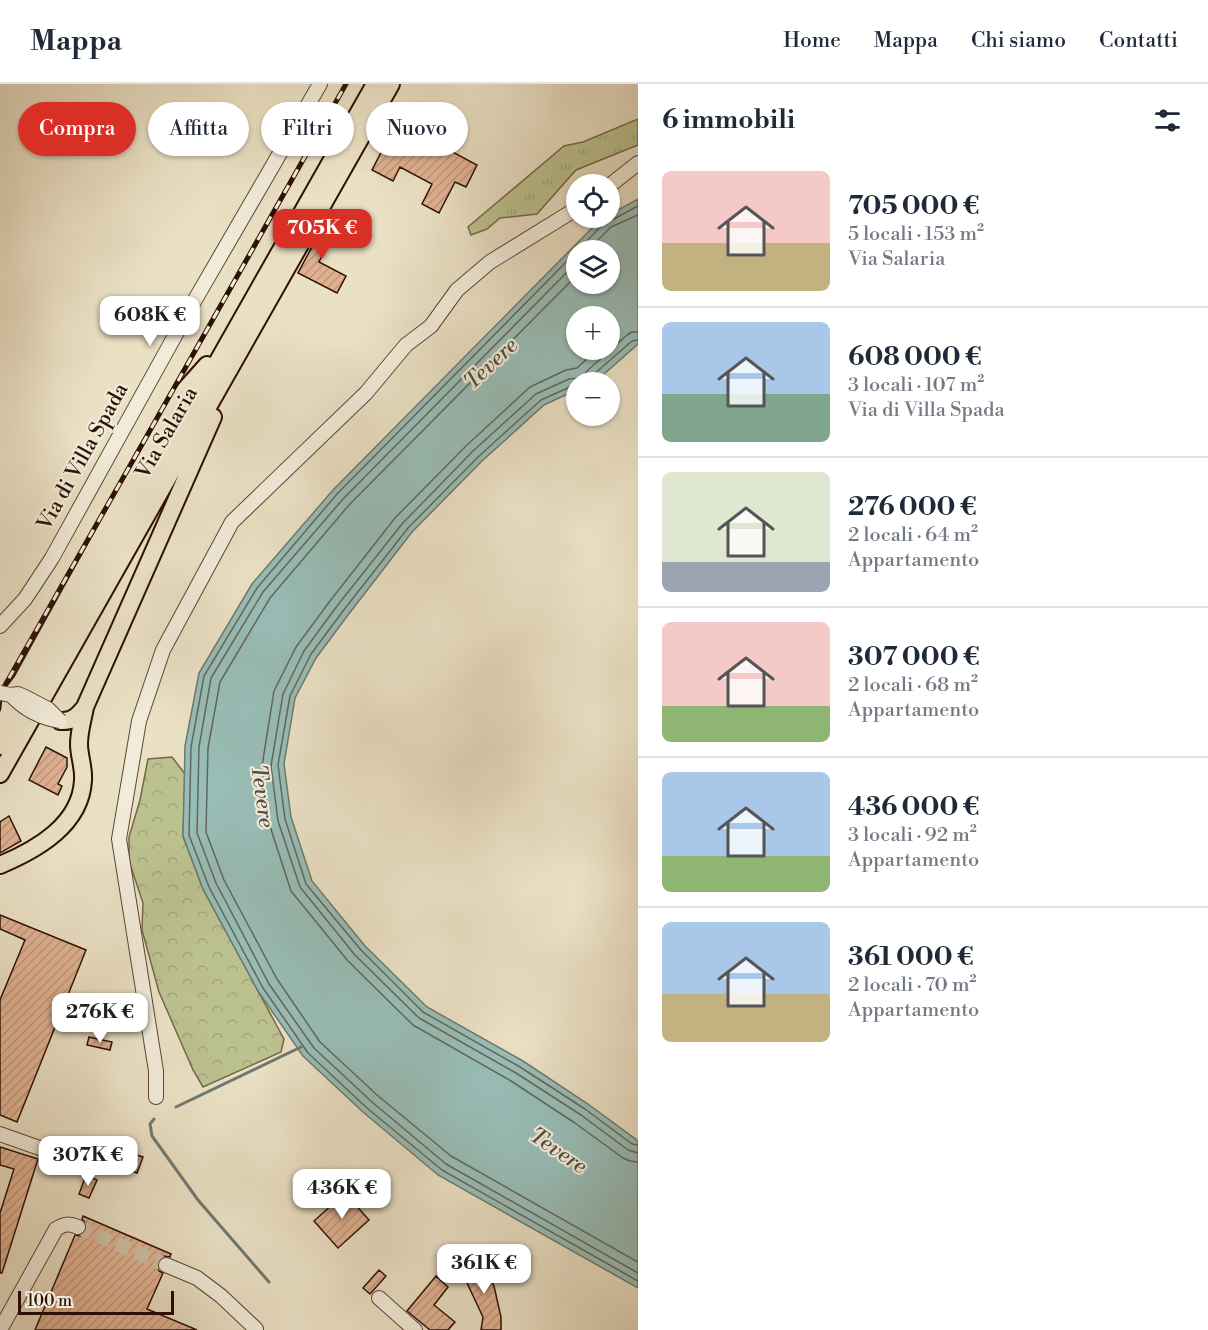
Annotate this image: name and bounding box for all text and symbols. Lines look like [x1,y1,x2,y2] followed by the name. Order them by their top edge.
[30,24,122,59] text: Mappa
[783,28,841,54] text: Home
[874,28,938,54] text: Mappa
[971,28,1066,54] text: Chi siamo
[1099,28,1178,54] text: Contatti
[18,102,136,156] chip: Compra
[148,102,249,156] chip: Affitta
[261,102,354,156] chip: Filtri
[366,102,468,156] chip: Nuovo
[662,104,795,136] text: 6 immobili
[1151,104,1184,137] icon: filters
[566,174,620,426] map controls
[566,174,620,228] button: locate
[848,190,979,222] text: 705 000 €
[710,195,782,267] icon: home
[273,209,371,260] pin: 705K €
[287,216,357,241] text: 705K €
[848,222,984,247] text: 5 locali · 153 m²
[566,240,620,294] button: layers
[848,247,945,272] text: Via Salaria
[101,296,199,347] pin: 608K €
[114,303,186,328] text: 608K €
[566,306,620,360] button: +
[459,332,523,396] water label: Tevere
[848,341,982,373] text: 608 000 €
[710,346,782,418] icon: home
[566,372,620,426] button: −
[848,373,984,398] text: 3 locali · 107 m²
[31,378,134,536] street label: Via di Villa Spada
[130,382,204,485] street label: Via Salaria
[848,398,1005,423] text: Via di Villa Spada
[848,491,977,523] text: 276 000 €
[710,496,782,568] icon: home
[848,523,978,548] text: 2 locali · 64 m²
[848,548,979,573] text: Appartamento
[848,641,980,673] text: 307 000 €
[710,646,782,718] icon: home
[848,673,978,698] text: 2 locali · 68 m²
[848,698,979,723] text: Appartamento
[244,763,280,829] water label: Tevere
[848,791,979,823] text: 436 000 €
[710,796,782,868] icon: home
[848,823,977,848] text: 3 locali · 92 m²
[848,848,979,873] text: Appartamento
[848,941,974,973] text: 361 000 €
[710,946,782,1018] icon: home
[848,973,976,998] text: 2 locali · 70 m²
[51,993,149,1044] pin: 276K €
[848,998,979,1023] text: Appartamento
[66,1000,134,1025] text: 276K €
[524,1122,592,1180] water label: Tevere
[39,1136,137,1187] pin: 307K €
[53,1143,123,1168] text: 307K €
[293,1169,391,1220] pin: 436K €
[307,1176,377,1201] text: 436K €
[435,1244,533,1295] pin: 361K €
[451,1251,517,1276] text: 361K €
[18,1288,174,1316] scale bar
[27,1291,72,1311] text: 100 m

